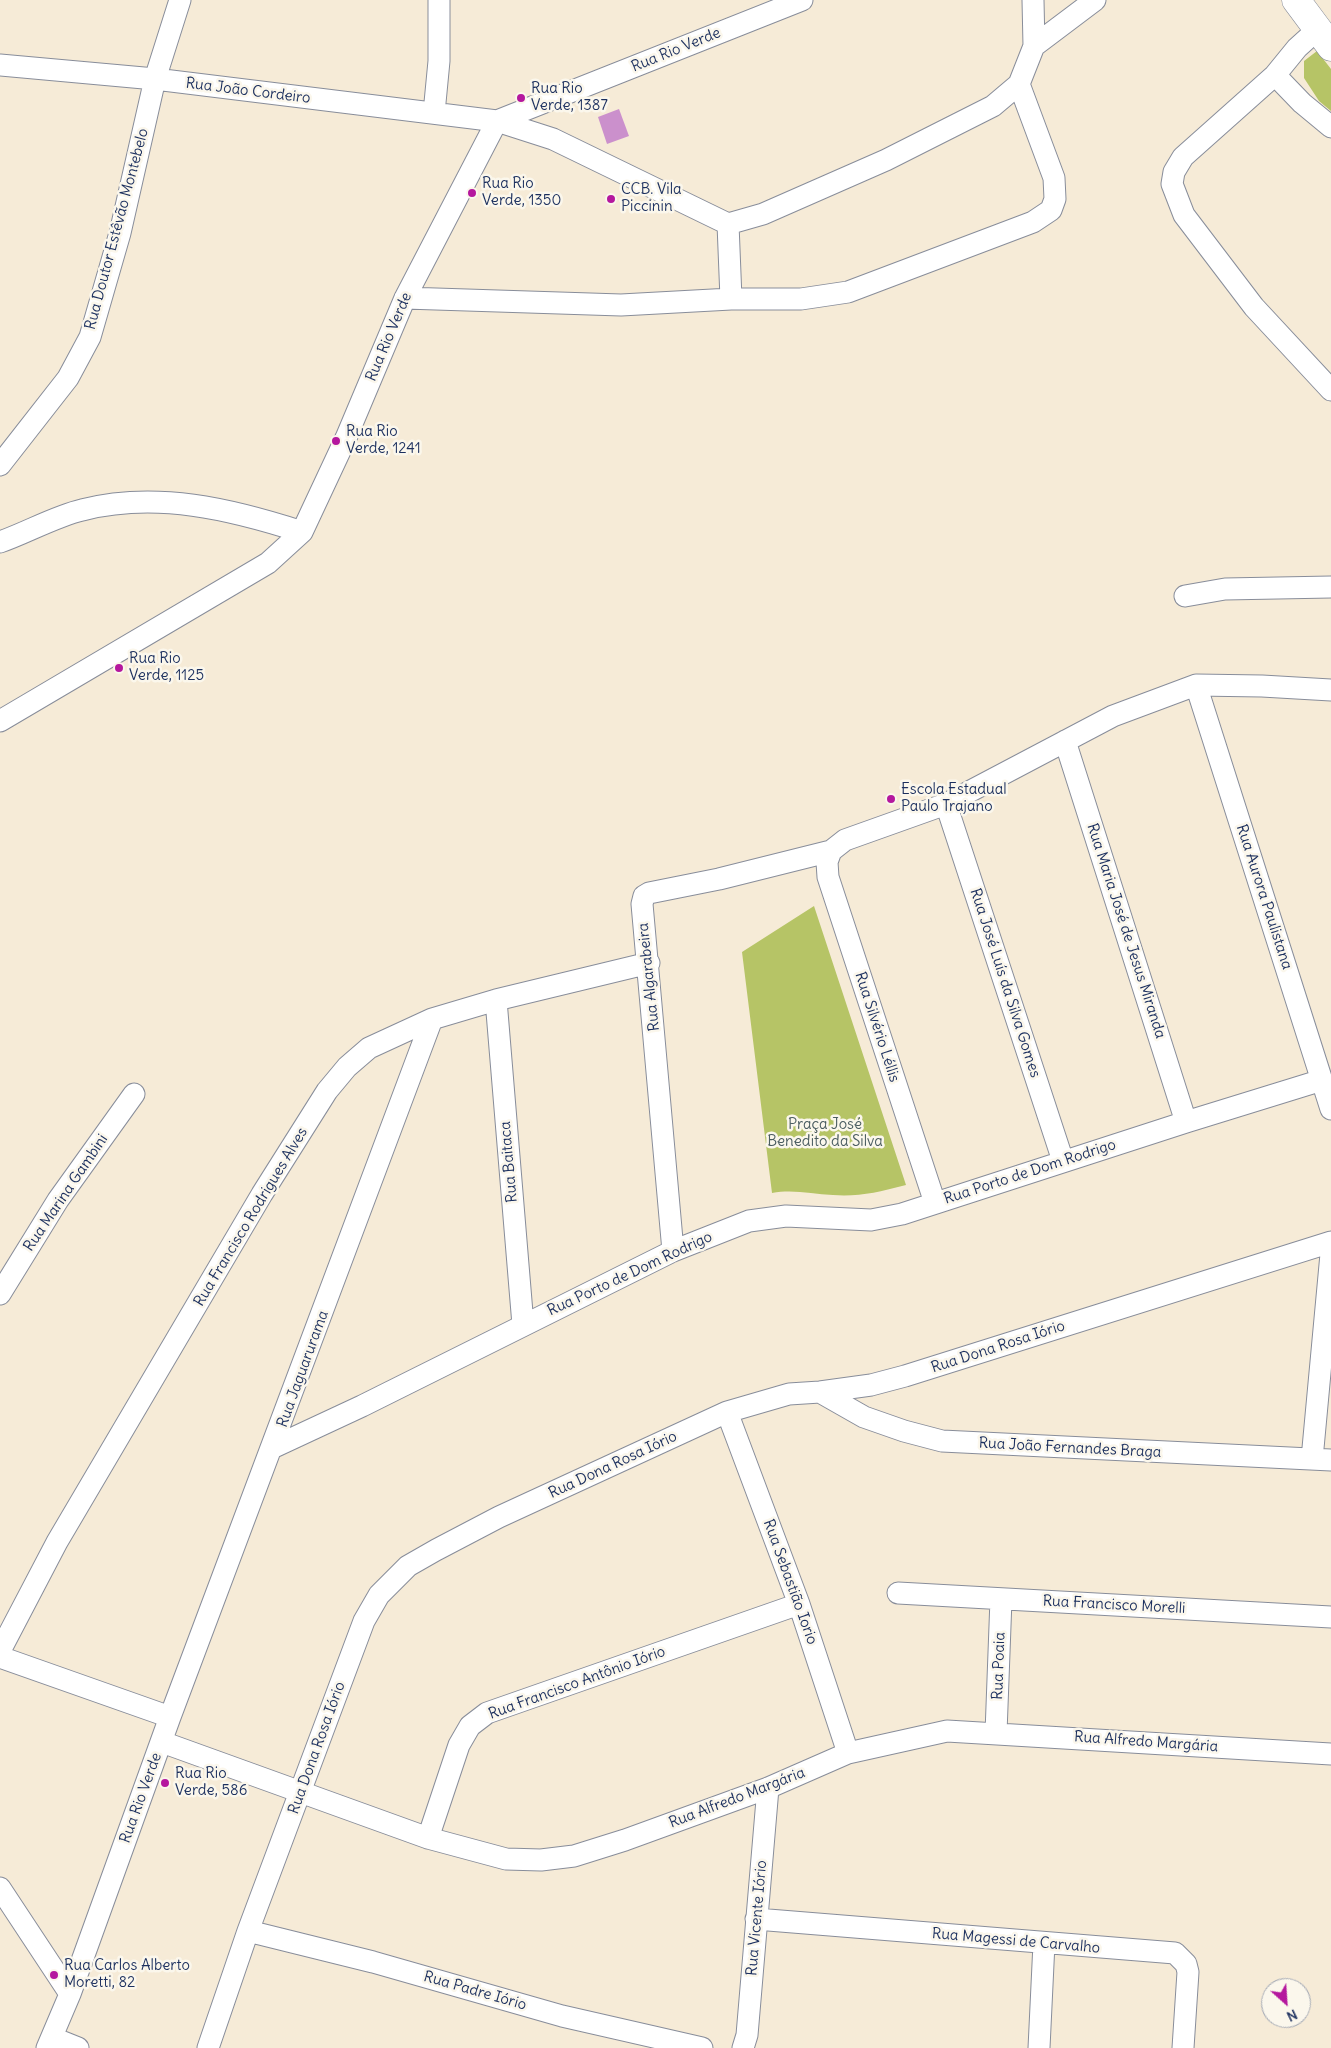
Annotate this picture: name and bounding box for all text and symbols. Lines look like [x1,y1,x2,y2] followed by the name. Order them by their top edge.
[629,24,723,76] street label: Rua Rio Verde
[185,74,311,108] street label: Rua João Cordeiro
[531,80,608,115] place label: Rua Rio Verde, 1387
[515,92,527,104] marker: Rua Rio Verde, 1387
[81,126,153,332] street label: Rua Doutor Estêvão Montebelo
[482,175,561,210] place label: Rua Rio Verde, 1350
[621,181,682,216] place label: CCB. Vila Piccinin
[466,187,478,199] marker: Rua Rio Verde, 1350
[605,193,617,205] marker: CCB. Vila Piccinin
[362,290,416,384] street label: Rua Rio Verde
[346,423,421,458] place label: Rua Rio Verde, 1241
[330,435,342,447] marker: Rua Rio Verde, 1241
[129,650,204,685] place label: Rua Rio Verde, 1125
[113,662,125,674] marker: Rua Rio Verde, 1125
[901,781,1007,816] place label: Escola Estadual Paulo Trajano
[885,793,897,805] marker: Escola Estadual Paulo Trajano
[1083,821,1169,1041] street label: Rua Maria José de Jesus Miranda
[1232,822,1296,972] street label: Rua Aurora Paulistana
[966,886,1044,1080] street label: Rua José Luís da Silva Gomes
[634,922,664,1032] street label: Rua Algarabeira
[851,970,903,1084] street label: Rua Silvério Léllis
[767,1116,883,1151] park label: Praça José Benedito da Silva
[496,1121,522,1203] street label: Rua Baitaca
[190,1124,312,1310] street label: Rua Francisco Rodrigues Alves
[20,1131,112,1255] street label: Rua Marina Gambini
[942,1136,1118,1208] street label: Rua Porto de Dom Rodrigo
[545,1228,715,1320] street label: Rua Porto de Dom Rodrigo
[273,1308,333,1430] street label: Rua Jaguarurama
[929,1317,1067,1377] street label: Rua Dona Rosa Iório
[546,1427,680,1503] street label: Rua Dona Rosa Iório
[978,1434,1162,1462] street label: Rua João Fernandes Braga
[759,1517,821,1647] street label: Rua Sebastião Iorio
[1042,1592,1186,1618] street label: Rua Francisco Morelli
[989,1632,1009,1700] street label: Rua Poaia
[486,1643,668,1723] street label: Rua Francisco Antônio Iório
[285,1679,349,1817] street label: Rua Dona Rosa Iório
[1073,1728,1219,1756] street label: Rua Alfredo Margária
[116,1750,166,1846] street label: Rua Rio Verde
[666,1764,808,1832] street label: Rua Alfredo Margária
[175,1765,247,1800] place label: Rua Rio Verde, 586
[159,1777,171,1789] marker: Rua Rio Verde, 586
[743,1859,771,1977] street label: Rua Vicente Iório
[931,1925,1101,1957] street label: Rua Magessi de Carvalho
[64,1957,190,1992] place label: Rua Carlos Alberto Moretti, 82
[422,1968,528,2014] street label: Rua Padre Iório
[48,1969,60,1981] marker: Rua Carlos Alberto Moretti, 82
[1261,1978,1311,2028] north arrow
[1284,2005,1300,2026] text: N

